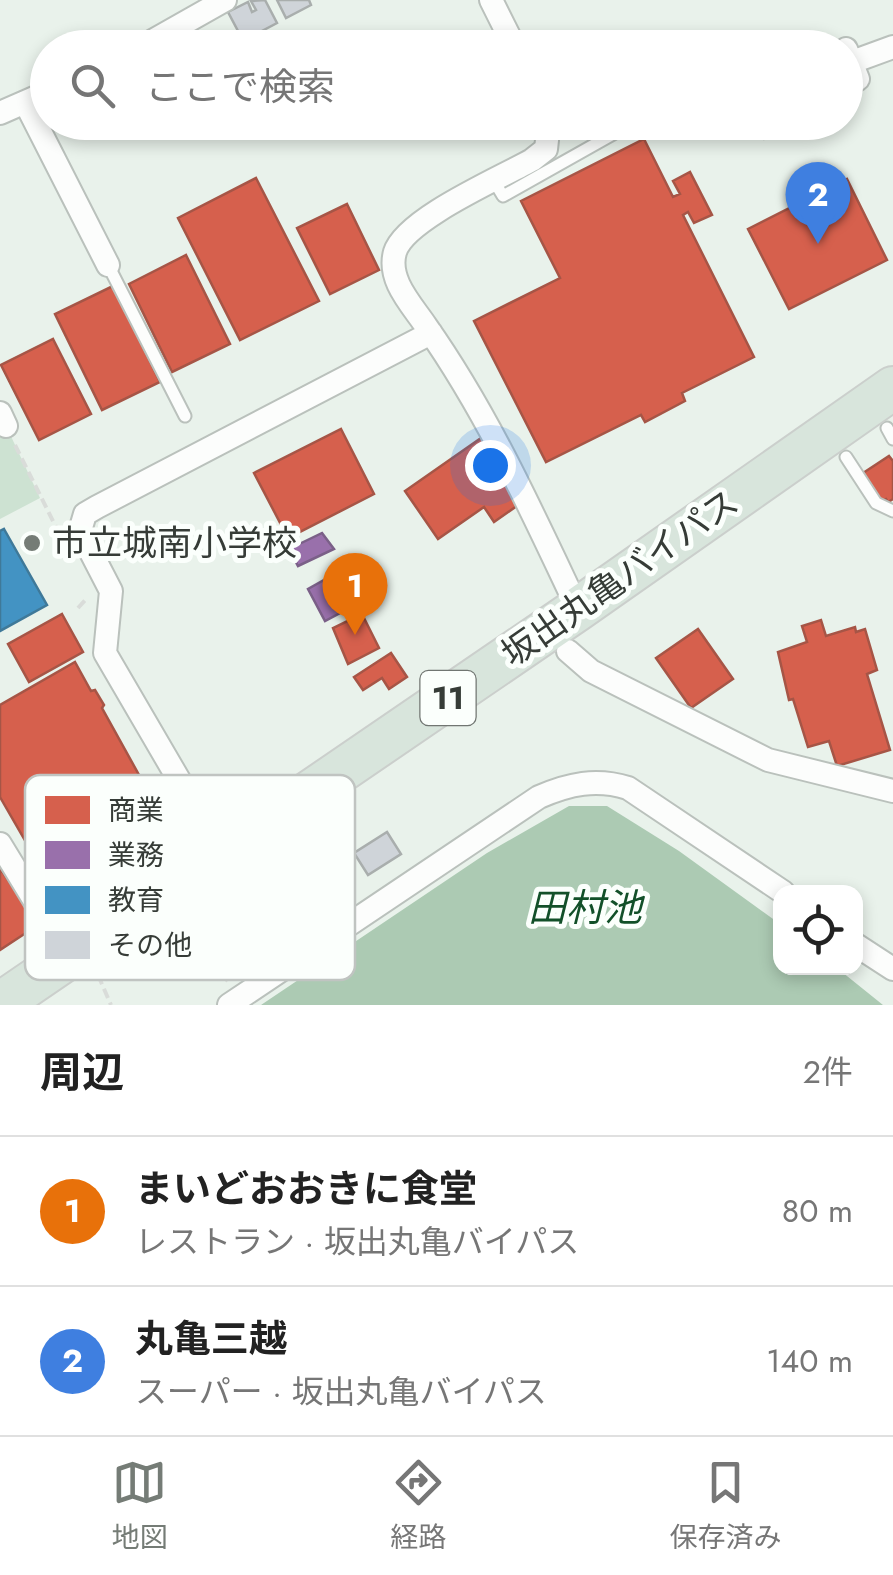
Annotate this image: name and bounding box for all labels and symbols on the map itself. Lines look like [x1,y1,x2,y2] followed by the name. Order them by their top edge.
[786,162,850,244] pin: 2
[465,440,516,491] your location
[491,477,749,679] street label: 坂出丸亀バイパス
[52,518,297,568] place label: 市立城南小学校
[21,532,43,554] marker: 市立城南小学校
[322,552,388,635] pin: 1
[420,671,476,725] road number: 11
[25,775,355,980] legend
[108,790,164,831] text: 商業
[108,835,164,876] text: 業務
[108,880,164,921] text: 教育
[528,880,646,935] water label: 田村池
[108,925,192,966] text: その他

